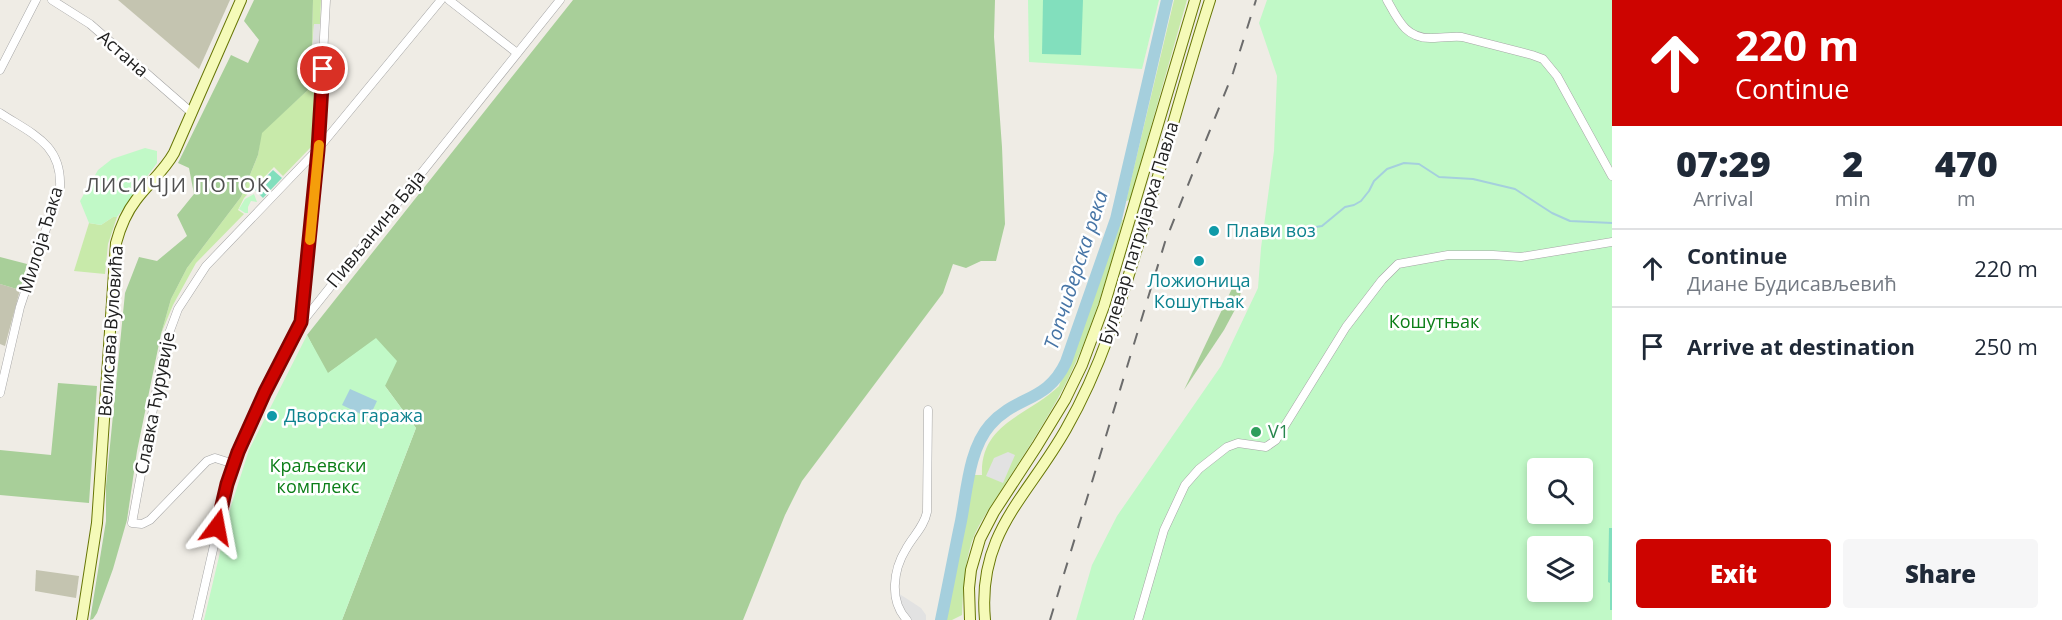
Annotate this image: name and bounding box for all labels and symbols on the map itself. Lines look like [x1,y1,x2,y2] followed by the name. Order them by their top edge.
[93,25,154,82] street label: Астана
[297,43,348,94] pin
[1093,118,1183,347] street label: Булевар патријарха Павла
[320,165,430,292] street label: Пивљанина Баја
[85,171,271,198] district label: ЛИСИЧЈИ ПОТОК
[12,183,68,296] street label: Милоја Ђака
[1037,187,1114,353] water label: Топчидерска река
[1226,218,1316,242] place label: Плави воз
[1207,224,1221,238] marker: Плави воз
[92,244,128,417] street label: Велисава Вуловића
[1192,254,1206,268] marker: Ложионица Кошутњак
[1147,268,1251,313] place label: Ложионица Кошутњак
[1389,309,1480,333] park label: Кошутњак
[128,330,180,476] street label: Славка Ћурувије
[284,403,423,427] place label: Дворска гаража
[265,409,279,423] marker: Дворска гаража
[1268,419,1289,443] place label: V1
[1249,425,1263,439] marker: V1
[270,453,366,498] park label: Краљевски комплекс
[185,495,249,559] position arrow

